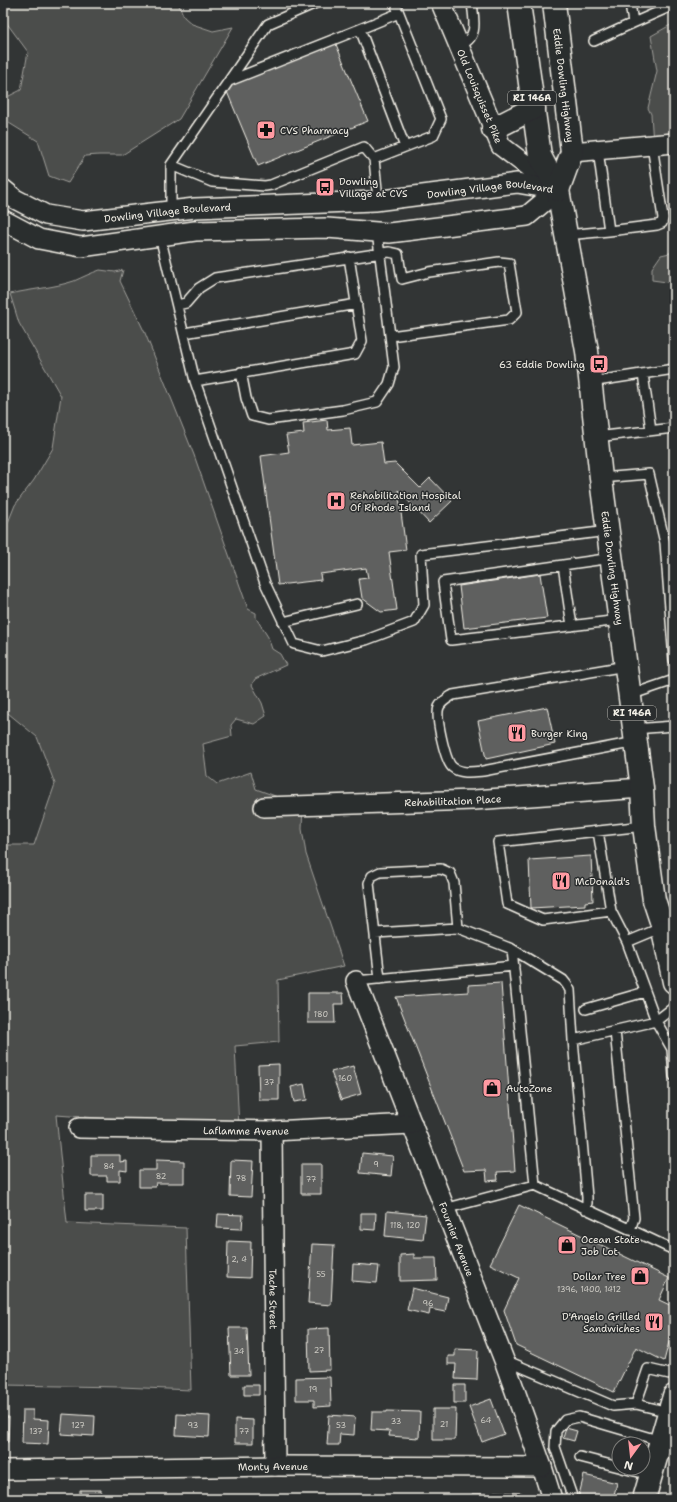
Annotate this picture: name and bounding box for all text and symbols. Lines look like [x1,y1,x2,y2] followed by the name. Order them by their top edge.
[551,27,577,144] street label: Eddie Dowling Highway
[455,47,506,146] street label: Old Louisquisset Pike
[508,91,556,105] road number: RI 146A
[255,119,277,141] pharmacy icon: CVS Pharmacy
[280,124,349,137] place label: CVS Pharmacy
[339,175,408,200] place label: Dowling Village at CVS
[314,176,336,198] bus stop icon: Dowling Village at CVS
[426,176,555,201] street label: Dowling Village Boulevard
[103,200,232,225] street label: Dowling Village Boulevard
[588,353,610,375] bus stop icon: 63 Eddie Dowling
[499,358,585,371] place label: 63 Eddie Dowling
[350,489,461,514] place label: Rehabilitation Hospital Of Rhode Island
[325,490,347,512] hospital icon: Rehabilitation Hospital Of Rhode Island
[599,510,627,626] street label: Eddie Dowling Highway
[608,706,656,720] road number: RI 146A
[506,722,528,744] restaurant icon: Burger King
[531,727,588,740] place label: Burger King
[404,792,502,809] street label: Rehabilitation Place
[550,870,572,892] restaurant icon: McDonald's
[575,875,630,888] place label: McDonald's
[314,1009,328,1020] house number: 180
[338,1073,352,1084] house number: 160
[264,1077,275,1088] house number: 37
[481,1077,503,1099] shop icon: AutoZone
[506,1082,553,1095] place label: AutoZone
[203,1123,290,1138] street label: Laflamme Avenue
[373,1159,379,1170] house number: 9
[104,1161,115,1172] house number: 84
[156,1171,167,1182] house number: 82
[236,1173,246,1184] house number: 78
[306,1174,317,1185] house number: 77
[436,1200,477,1278] street label: Fournier Avenue
[390,1220,420,1231] house number: 118, 120
[581,1233,640,1258] place label: Ocean State Job Lot
[556,1234,578,1256] shop icon: Ocean State Job Lot
[231,1254,247,1265] house number: 2, 4
[629,1265,651,1287] shop icon: Dollar Tree
[267,1269,280,1329] street label: Tache Street
[316,1269,326,1280] house number: 55
[573,1270,626,1283] place label: Dollar Tree
[557,1284,621,1295] house number: 1396, 1400, 1412
[422,1298,434,1309] house number: 96
[562,1310,641,1335] place label: D'Angelo Grilled Sandwiches
[643,1311,665,1333] restaurant icon: D'Angelo Grilled Sandwiches
[314,1345,325,1356] house number: 27
[234,1346,245,1357] house number: 34
[309,1384,317,1395] house number: 19
[481,1415,492,1426] house number: 64
[391,1416,401,1427] house number: 33
[440,1419,448,1430] house number: 21
[71,1420,85,1431] house number: 127
[188,1420,198,1431] house number: 93
[336,1420,346,1431] house number: 53
[29,1426,43,1437] house number: 137
[239,1426,250,1437] house number: 77
[611,1436,651,1476] north arrow
[622,1457,635,1474] text: N
[238,1459,308,1473] street label: Monty Avenue

